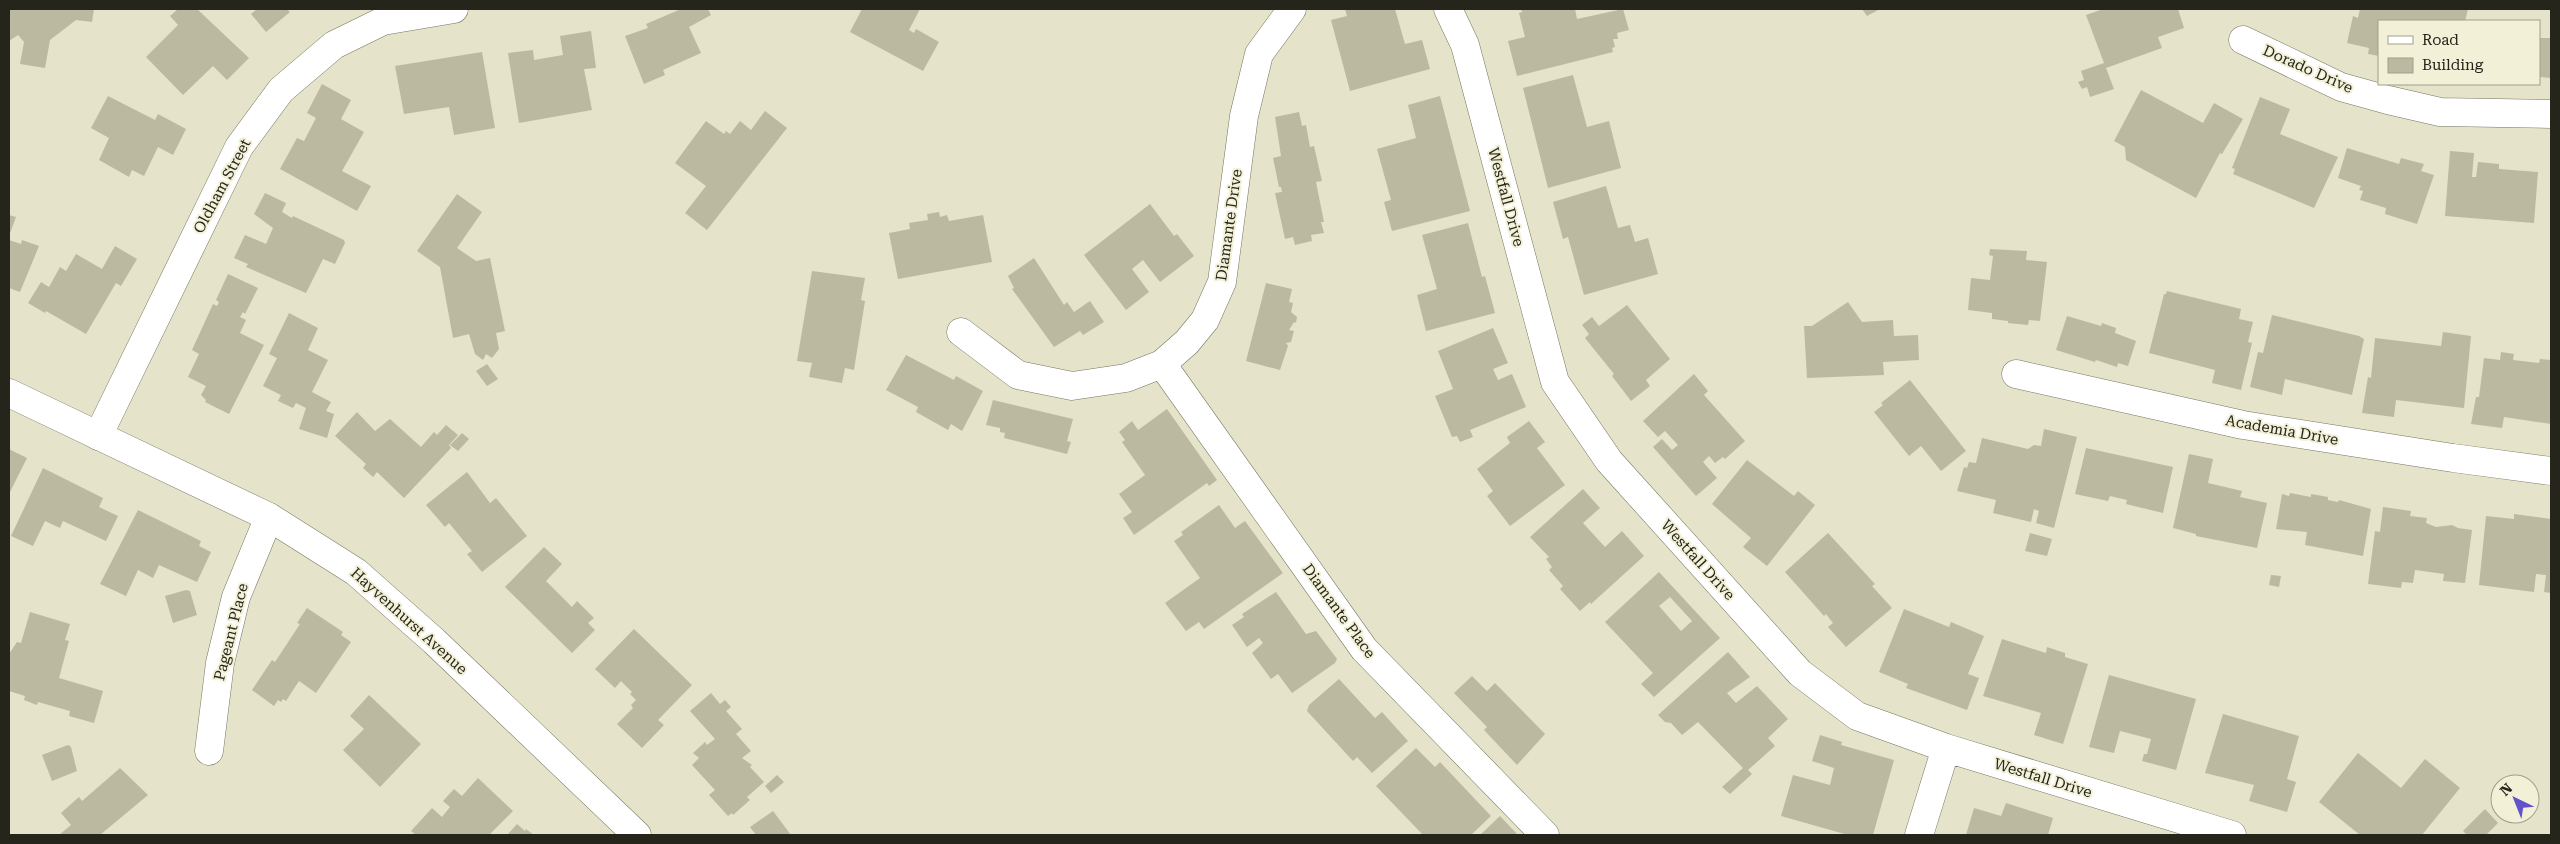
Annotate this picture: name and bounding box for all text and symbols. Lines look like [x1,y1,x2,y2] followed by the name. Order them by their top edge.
[2378,20,2540,85] legend
[2422,31,2459,49] text: Road
[2260,41,2356,97] street label: Dorado Drive
[2422,56,2484,74] text: Building
[190,135,255,236] street label: Oldham Street
[1484,146,1528,248] street label: Westfall Drive
[1212,168,1246,282] street label: Diamante Drive
[2224,411,2340,449] street label: Academia Drive
[1657,516,1739,604] street label: Westfall Drive
[1299,560,1379,662] street label: Diamante Place
[347,564,471,678] street label: Hayvenhurst Avenue
[210,581,252,683] street label: Pageant Place
[1992,755,2094,801] street label: Westfall Drive
[2490,774,2540,824] north arrow
[2497,780,2516,799] text: N

